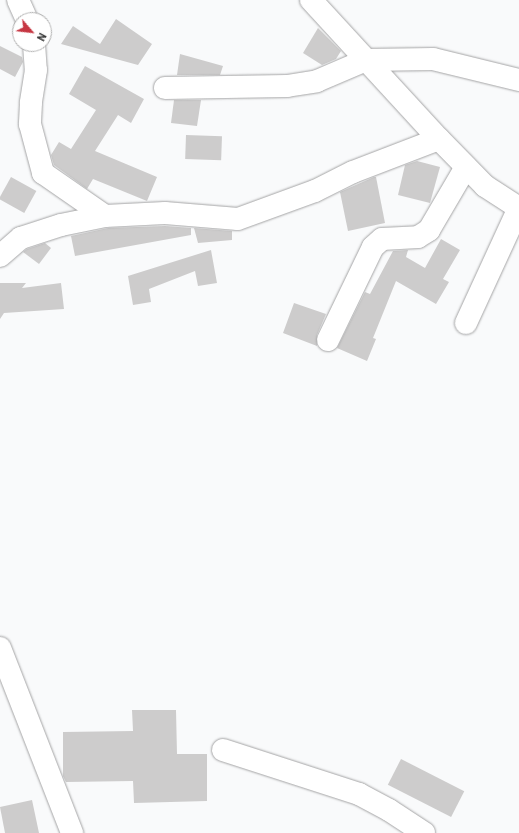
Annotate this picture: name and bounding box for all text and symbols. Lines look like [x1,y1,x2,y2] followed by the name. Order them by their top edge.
[12,12,52,52] north arrow
[35,31,50,44] text: N

